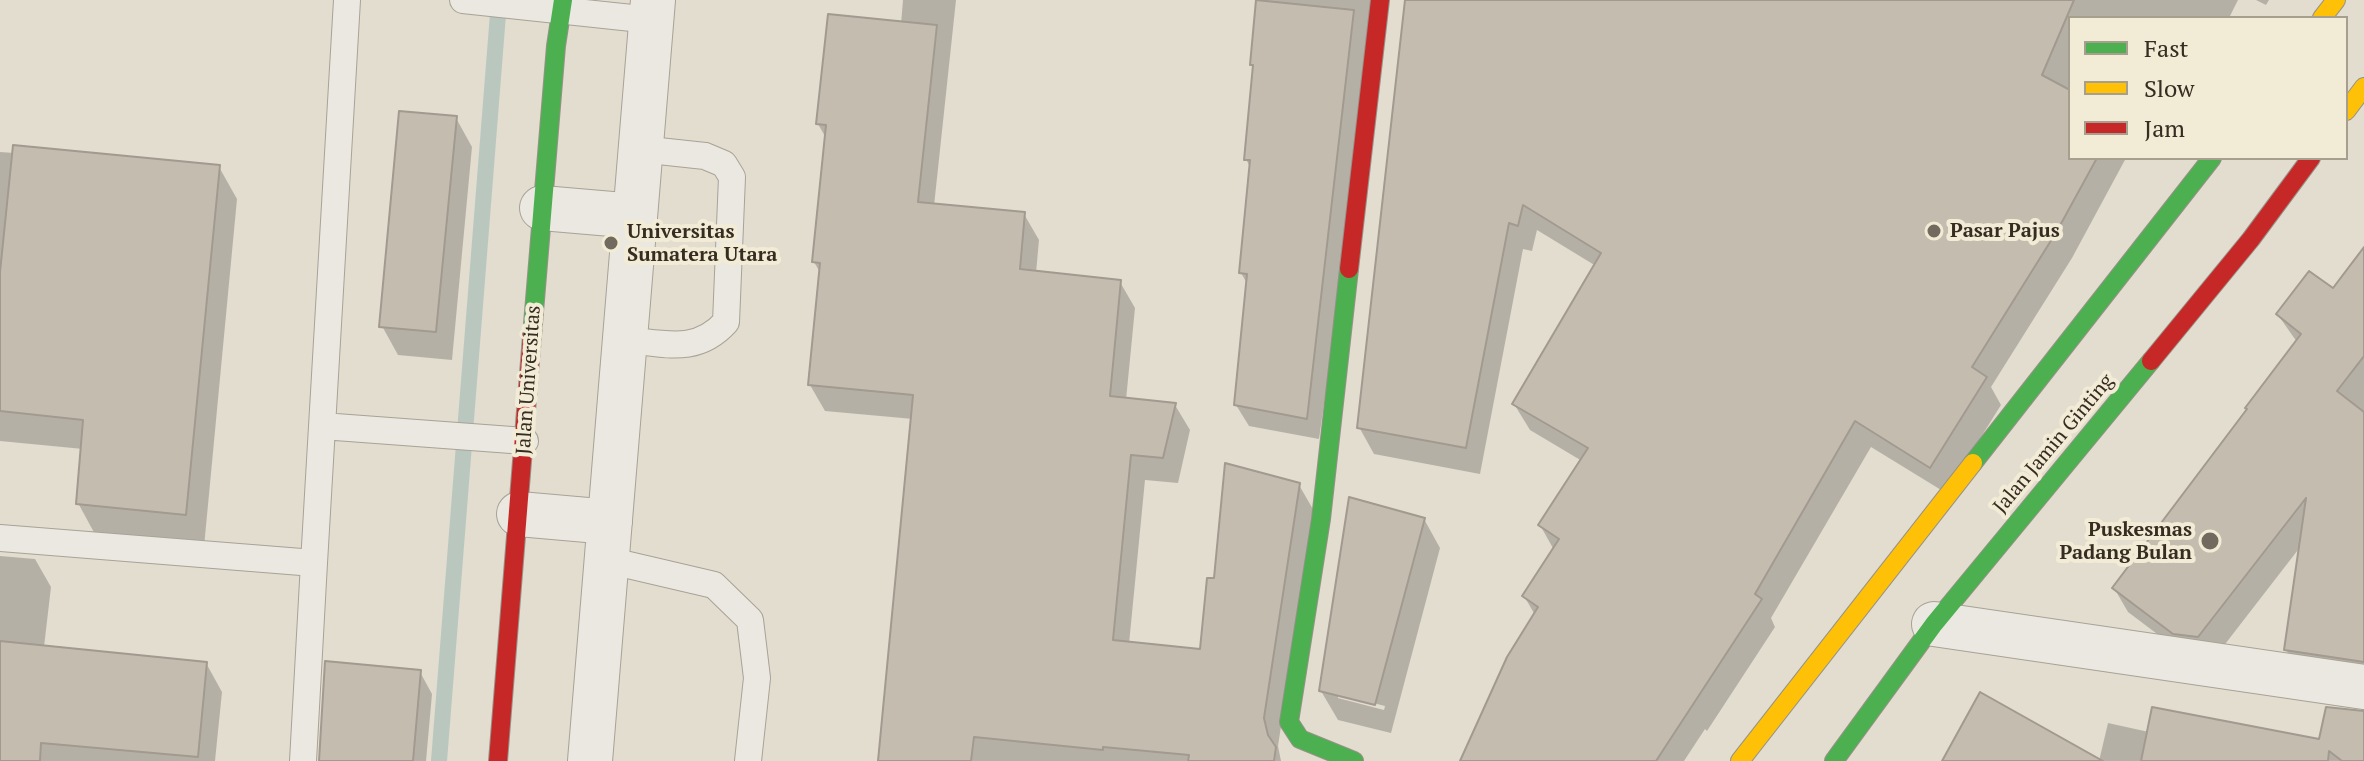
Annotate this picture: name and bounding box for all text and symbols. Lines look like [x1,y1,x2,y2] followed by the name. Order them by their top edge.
[2068,16,2348,160] legend
[2144,32,2188,64] text: Fast
[2144,72,2195,104] text: Slow
[2144,112,2185,144] text: Jam
[1950,219,2060,243] place label: Pasar Pajus
[627,220,777,267] place label: Universitas Sumatera Utara
[1925,222,1943,240] marker: Pasar Pajus
[602,234,620,252] marker: Universitas Sumatera Utara
[512,305,546,455] street label: Jalan Universitas
[1989,370,2119,518] street label: Jalan Jamin Ginting
[2059,518,2192,565] place label: Puskesmas Padang Bulan
[2199,530,2221,552] marker: Puskesmas Padang Bulan

